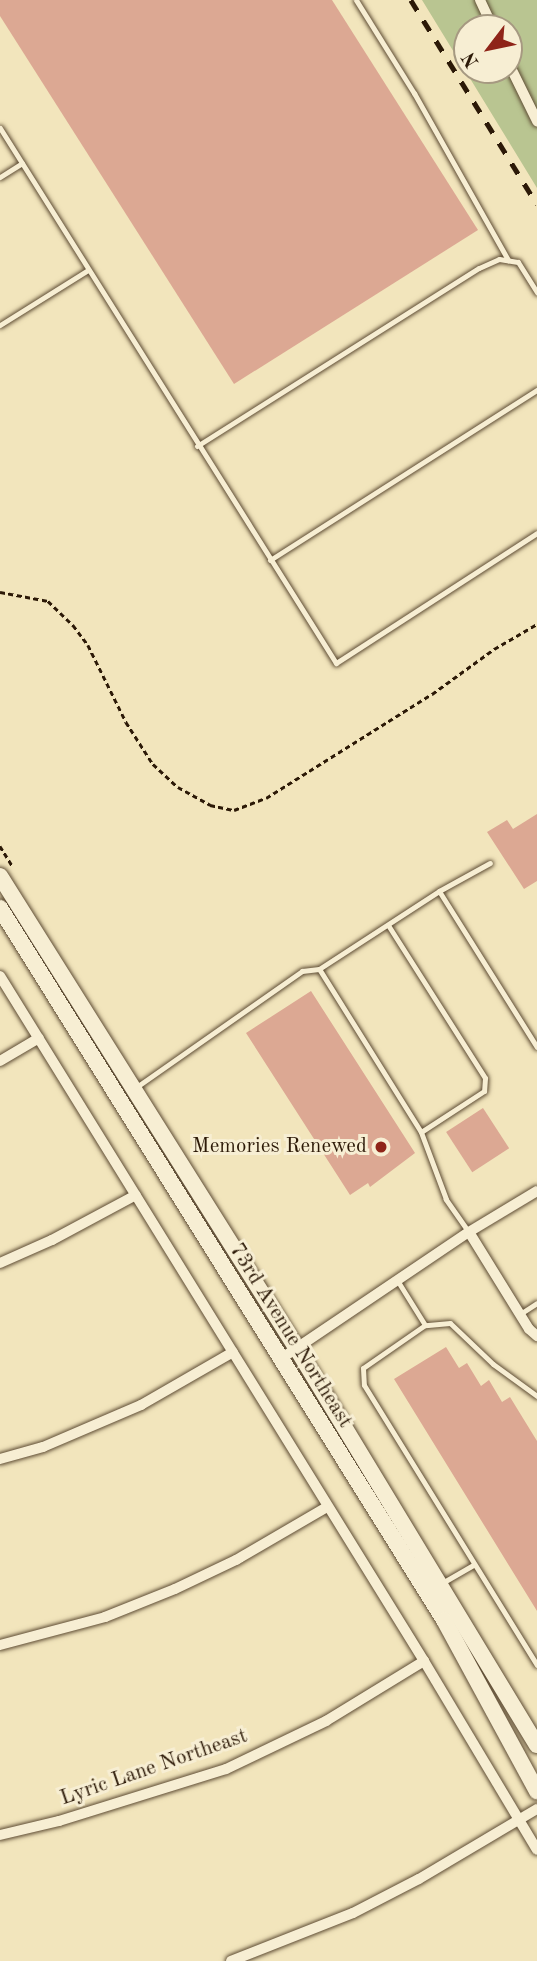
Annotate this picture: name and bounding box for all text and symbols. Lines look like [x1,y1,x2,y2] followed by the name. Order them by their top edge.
[453,14,523,84] north arrow
[460,48,483,71] text: N
[192,1134,367,1160] place label: Memories Renewed
[373,1139,389,1155] marker: Memories Renewed
[223,1239,357,1433] street label: 73rd Avenue Northeast
[57,1724,251,1812] street label: Lyric Lane Northeast

